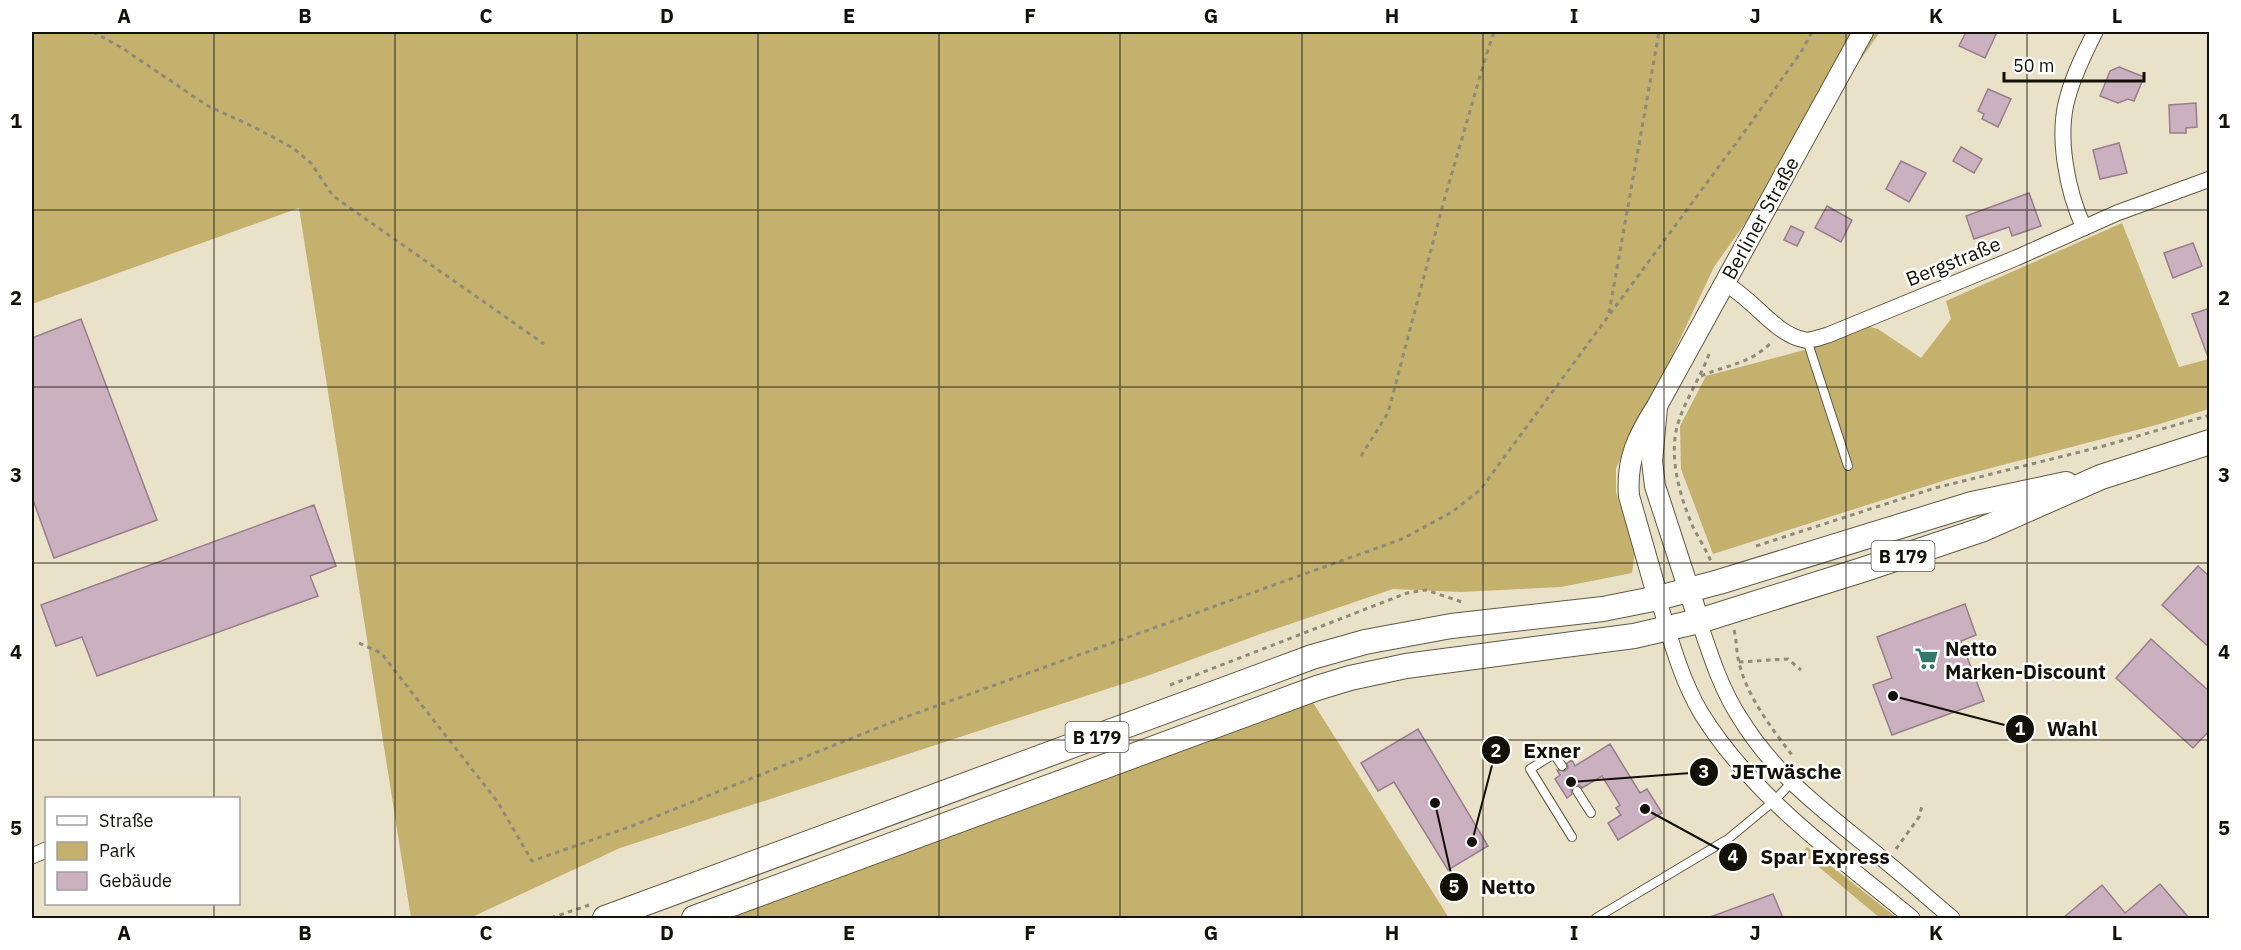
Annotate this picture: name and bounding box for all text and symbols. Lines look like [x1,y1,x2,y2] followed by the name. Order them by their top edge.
[117,2,131,29] text: A
[298,2,312,29] text: B
[479,2,493,29] text: C
[660,2,674,29] text: D
[843,2,855,29] text: E
[1024,2,1036,29] text: F
[1204,2,1218,29] text: G
[1385,2,1399,29] text: H
[1570,2,1578,29] text: I
[1749,2,1761,29] text: J
[1929,2,1943,29] text: K
[2112,2,2122,29] text: L
[2004,45,2144,83] scale bar
[2013,54,2055,77] text: 50 m
[10,107,22,134] text: 1
[2218,107,2230,134] text: 1
[1715,152,1805,284] street label: Berliner Straße
[1902,230,2004,292] street label: Bergstraße
[10,284,22,311] text: 2
[2218,284,2230,311] text: 2
[10,461,22,488] text: 3
[2218,461,2230,488] text: 3
[1872,541,1934,571] road number: B 179
[1945,635,2106,685] place label: Netto Marken-Discount
[10,638,22,665] text: 4
[2218,638,2230,665] text: 4
[1914,646,1940,672] supermarket icon: Netto Marken-Discount
[2005,710,2110,749] callout: Wahl
[2047,714,2097,742] text: Wahl
[2015,717,2026,740] text: 1
[1066,722,1128,752] road number: B 179
[1481,731,1592,770] callout: Exner
[1523,736,1581,764] text: Exner
[1491,739,1501,762] text: 2
[1689,752,1854,791] callout: JETwäsche
[1730,757,1842,785] text: JETwäsche
[1699,760,1709,783] text: 3
[45,797,240,905] legend
[99,809,153,832] text: Straße
[10,814,22,841] text: 5
[2218,814,2230,841] text: 5
[1718,838,1902,877] callout: Spar Express
[99,839,136,862] text: Park
[1760,842,1890,870] text: Spar Express
[1728,845,1739,868] text: 4
[1439,867,1547,906] callout: Netto
[99,869,172,892] text: Gebäude
[1481,872,1536,900] text: Netto
[1449,875,1460,898] text: 5
[117,919,131,946] text: A
[298,919,312,946] text: B
[479,919,493,946] text: C
[660,919,674,946] text: D
[843,919,855,946] text: E
[1024,919,1036,946] text: F
[1204,919,1218,946] text: G
[1385,919,1399,946] text: H
[1570,919,1578,946] text: I
[1749,919,1761,946] text: J
[1929,919,1943,946] text: K
[2112,919,2122,946] text: L

